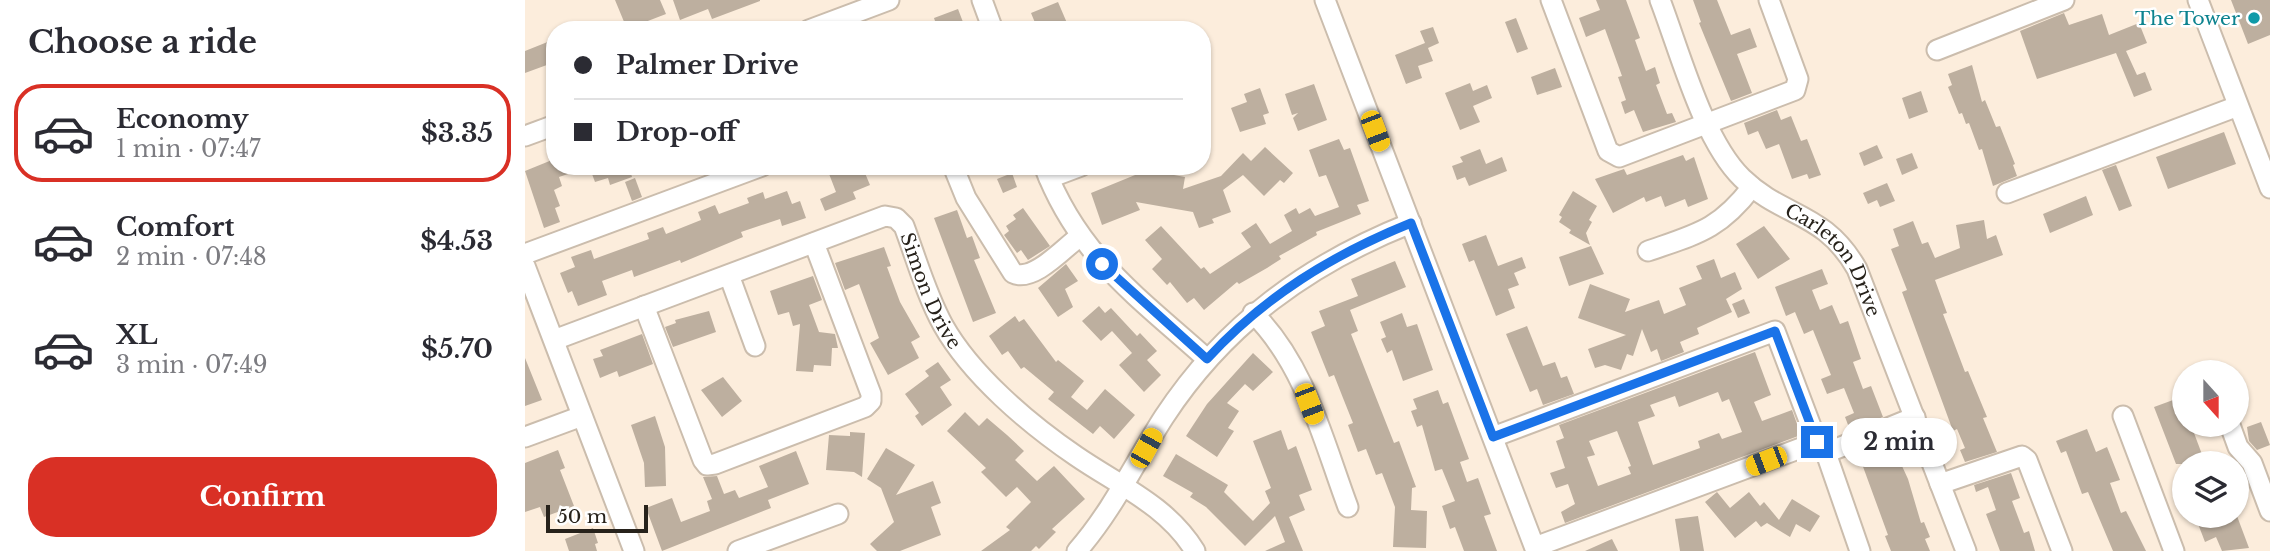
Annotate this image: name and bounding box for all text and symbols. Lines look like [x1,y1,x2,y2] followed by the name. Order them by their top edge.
[2135,7,2240,30] place label: The Tower
[2246,10,2262,26] marker: The Tower
[28,22,257,62] text: Choose a ride
[616,49,799,81] text: Palmer Drive
[32,102,95,165] icon: car
[116,103,249,135] text: Economy
[1358,108,1393,154] car
[616,116,737,148] text: Drop-off
[421,117,493,149] text: $3.35
[116,135,261,163] text: 1 min · 07:47
[1781,198,1886,320] street label: Carleton Drive
[32,210,95,273] icon: car
[116,211,234,243] text: Comfort
[420,225,493,257] text: $4.53
[896,229,966,353] street label: Simon Drive
[116,243,267,271] text: 2 min · 07:48
[1086,248,1118,280] route start
[32,318,95,381] icon: car
[116,319,158,351] text: XL
[421,333,493,365] text: $5.70
[116,351,268,379] text: 3 min · 07:49
[2172,360,2249,438] north arrow
[2172,360,2249,528] map controls
[1292,381,1327,427] car
[1841,418,1957,466] callout: 2 min
[1127,425,1166,471] car
[1801,426,1833,458] route end
[1863,428,1935,456] text: 2 min
[1743,444,1790,478] car
[2172,451,2249,528] button: layers
[28,457,497,537] button: Confirm
[546,502,647,534] scale bar
[557,505,607,528] text: 50 m

